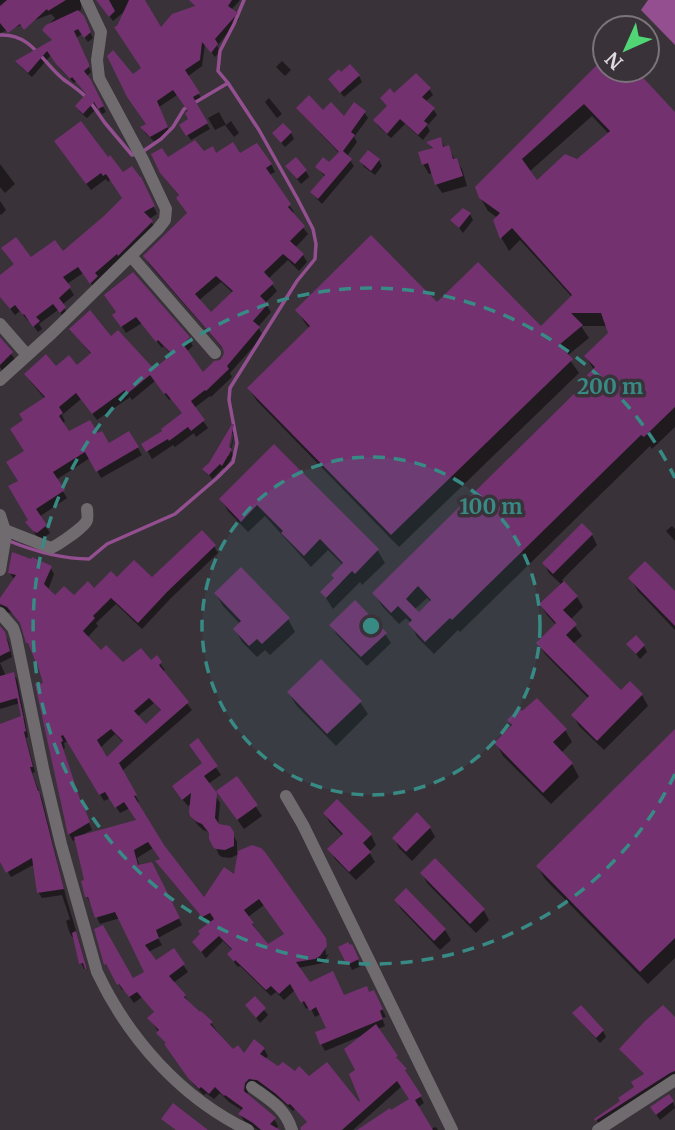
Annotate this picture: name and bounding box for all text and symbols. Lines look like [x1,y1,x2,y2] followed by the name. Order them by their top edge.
[591,14,661,84] north arrow
[600,47,628,75] text: N
[577,373,643,400] text: 200 m
[460,493,522,520] text: 100 m
[359,614,383,638] centre of rings

